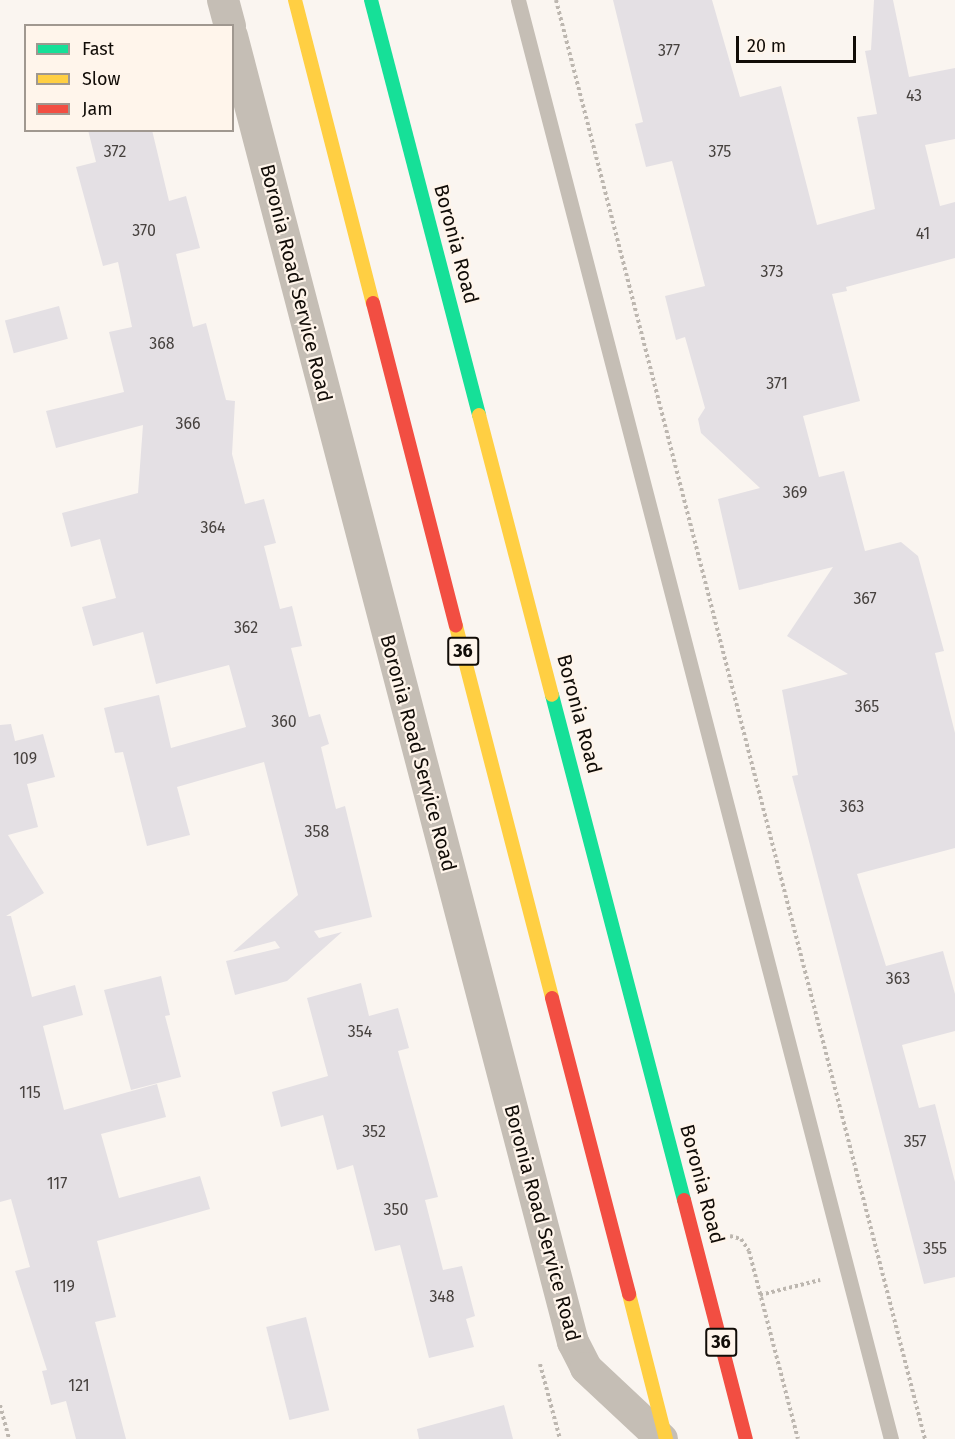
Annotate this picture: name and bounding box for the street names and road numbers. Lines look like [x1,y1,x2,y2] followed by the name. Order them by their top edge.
[255,162,337,404] street label: Boronia Road Service Road
[429,182,483,306] street label: Boronia Road
[375,632,461,874] street label: Boronia Road Service Road
[446,636,480,666] road number: 36
[552,652,606,776] street label: Boronia Road
[499,1102,585,1344] street label: Boronia Road Service Road
[675,1122,729,1246] street label: Boronia Road
[704,1327,738,1357] road number: 36

